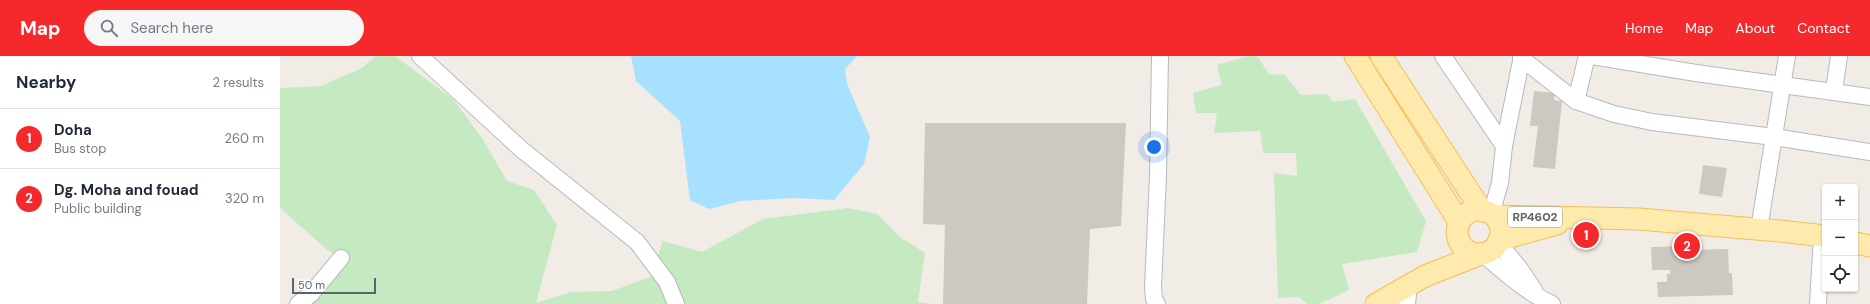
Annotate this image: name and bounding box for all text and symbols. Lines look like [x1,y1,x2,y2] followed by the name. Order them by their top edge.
[84,10,364,46] search box
[20,16,60,41] text: Map
[98,17,120,39] icon: search
[130,18,213,38] text: Search here
[1625,19,1663,37] text: Home
[1685,19,1713,37] text: Map
[1735,19,1775,37] text: About
[1797,19,1850,37] text: Contact
[16,71,76,93] text: Nearby
[213,74,264,91] text: 2 results
[54,120,92,140] text: Doha
[27,130,31,147] text: 1
[224,130,264,147] text: 260 m
[1144,137,1164,157] your location
[54,140,106,157] text: Bus stop
[54,180,199,200] text: Dg. Moha and fouad
[1822,184,1858,292] map controls
[1822,184,1858,220] button: +
[25,190,33,207] text: 2
[225,190,264,207] text: 320 m
[54,200,142,217] text: Public building
[1508,207,1562,227] road number: RP4602
[1573,220,1599,250] pin: 1
[1822,220,1858,256] button: −
[1674,231,1700,261] pin: 2
[1822,256,1858,292] button: locate
[292,276,376,295] scale bar
[298,278,325,292] text: 50 m

